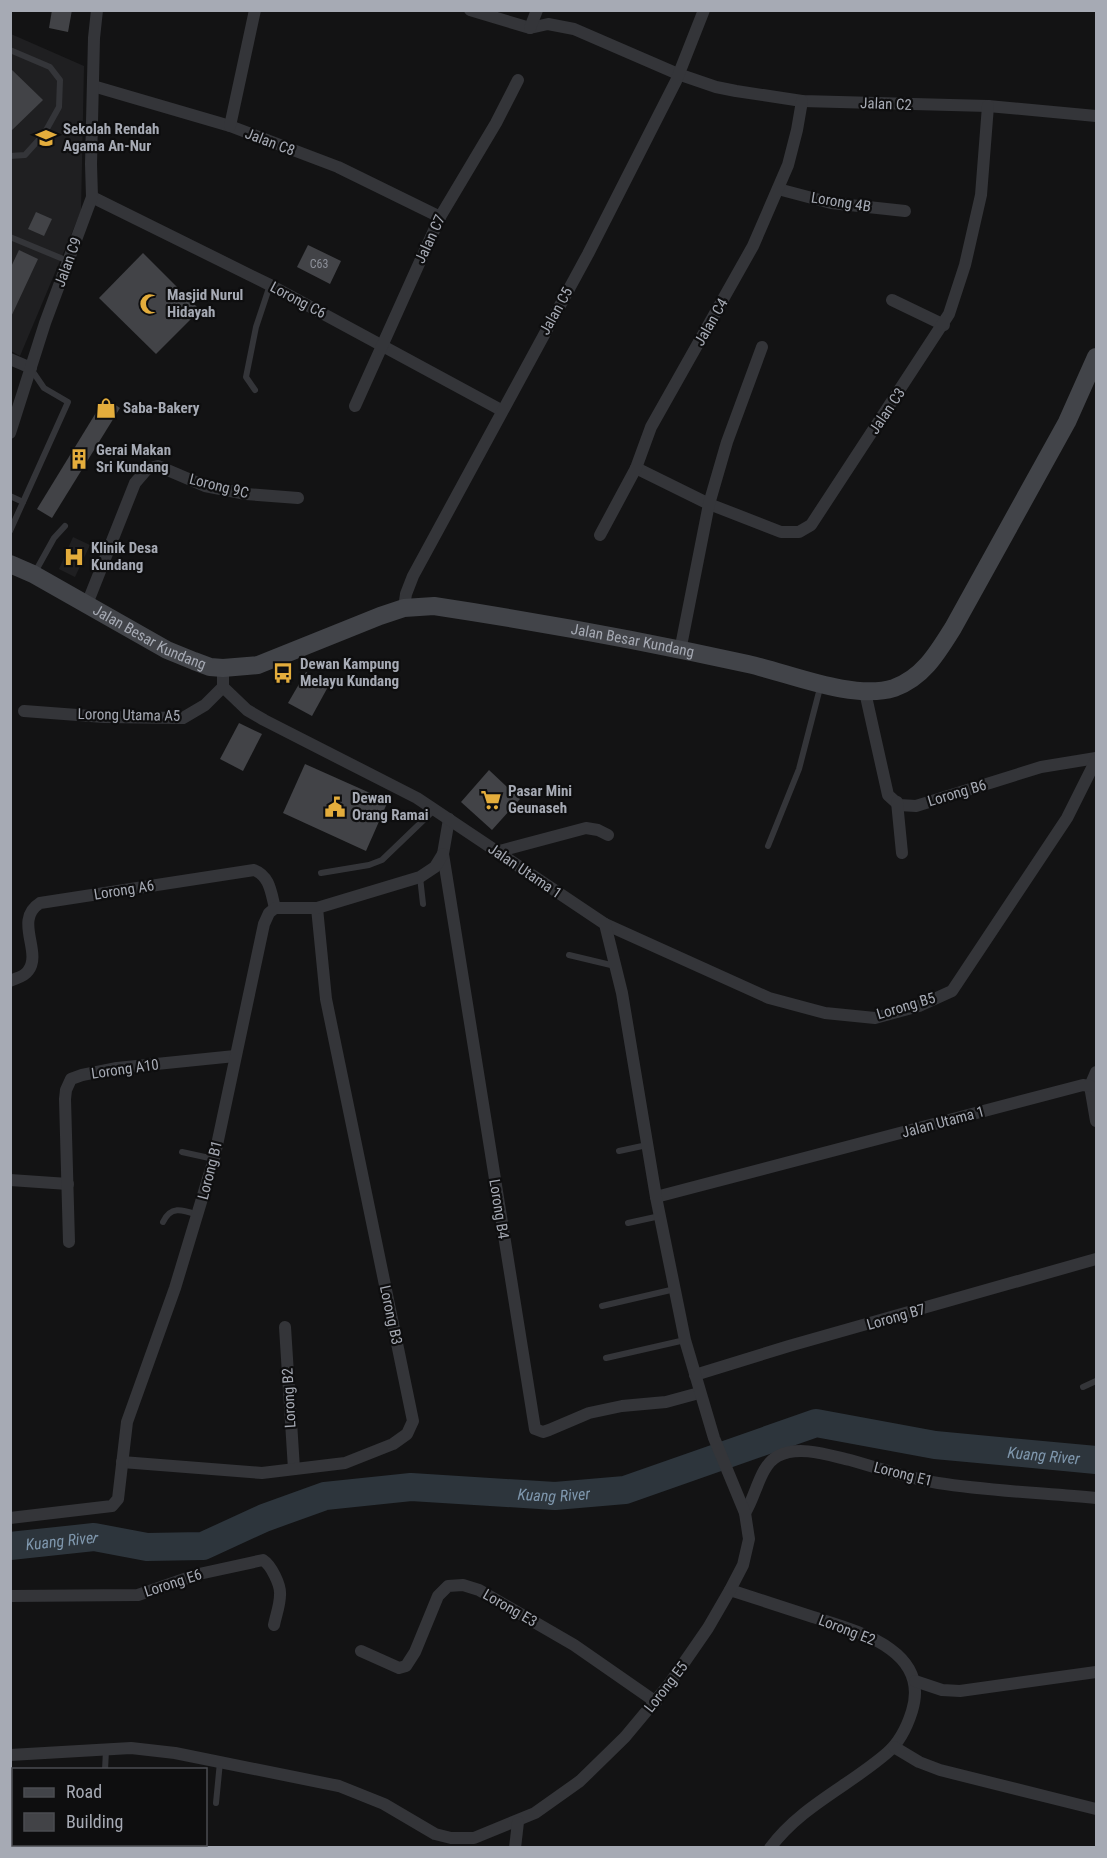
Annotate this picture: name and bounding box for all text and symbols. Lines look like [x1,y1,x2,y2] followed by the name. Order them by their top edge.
[860,94,912,114] street label: Jalan C2
[63,120,159,155] place label: Sekolah Rendah Agama An-Nur
[243,124,297,160] street label: Jalan C8
[34,126,58,150] school or university icon: Sekolah Rendah Agama An-Nur
[810,188,872,216] street label: Lorong 4B
[411,212,449,266] street label: Jalan C7
[51,235,85,289] street label: Jalan C9
[310,257,328,271] house number: C63
[267,278,329,322] street label: Lorong C6
[536,284,576,338] street label: Jalan C5
[167,286,243,321] place label: Masjid Nurul Hidayah
[138,292,162,316] mosque icon: Masjid Nurul Hidayah
[690,295,732,349] street label: Jalan C4
[865,385,909,437] street label: Jalan C3
[94,396,118,420] shop icon: Saba-Bakery
[123,399,200,417] place label: Saba-Bakery
[96,441,171,476] place label: Gerai Makan Sri Kundang
[67,447,91,471] building icon: Gerai Makan Sri Kundang
[187,470,251,502] street label: Lorong 9C
[91,539,158,574] place label: Klinik Desa Kundang
[62,545,86,569] hospital icon: Klinik Desa Kundang
[90,601,209,674] street label: Jalan Besar Kundang
[570,620,696,661] street label: Jalan Besar Kundang
[300,655,399,690] place label: Dewan Kampung Melayu Kundang
[271,661,295,685] bus stop icon: Dewan Kampung Melayu Kundang
[77,705,181,725] street label: Lorong Utama A5
[926,776,988,810] street label: Lorong B6
[508,782,572,817] place label: Pasar Mini Geunaseh
[479,788,503,812] supermarket icon: Pasar Mini Geunaseh
[352,789,429,824] place label: Dewan Orang Ramai
[323,795,347,819] public building icon: Dewan Orang Ramai
[485,840,565,902] street label: Jalan Utama 1
[93,876,155,904] street label: Lorong A6
[875,989,937,1023] street label: Lorong B5
[90,1055,160,1083] street label: Lorong A10
[900,1102,986,1142] street label: Jalan Utama 1
[194,1139,226,1201] street label: Lorong B1
[485,1178,513,1240] street label: Lorong B4
[376,1284,406,1346] street label: Lorong B3
[865,1300,927,1334] street label: Lorong B7
[278,1367,300,1429] street label: Lorong B2
[1007,1442,1082,1468] water label: Kuang River
[872,1458,934,1490] street label: Lorong E1
[517,1483,592,1506] water label: Kuang River
[25,1527,101,1554] water label: Kuang River
[142,1565,204,1601] street label: Lorong E6
[480,1585,540,1631] street label: Lorong E3
[816,1611,878,1649] street label: Lorong E2
[641,1658,691,1716] street label: Lorong E5
[12,1768,207,1846] legend
[66,1781,102,1802] text: Road
[66,1811,123,1832] text: Building

